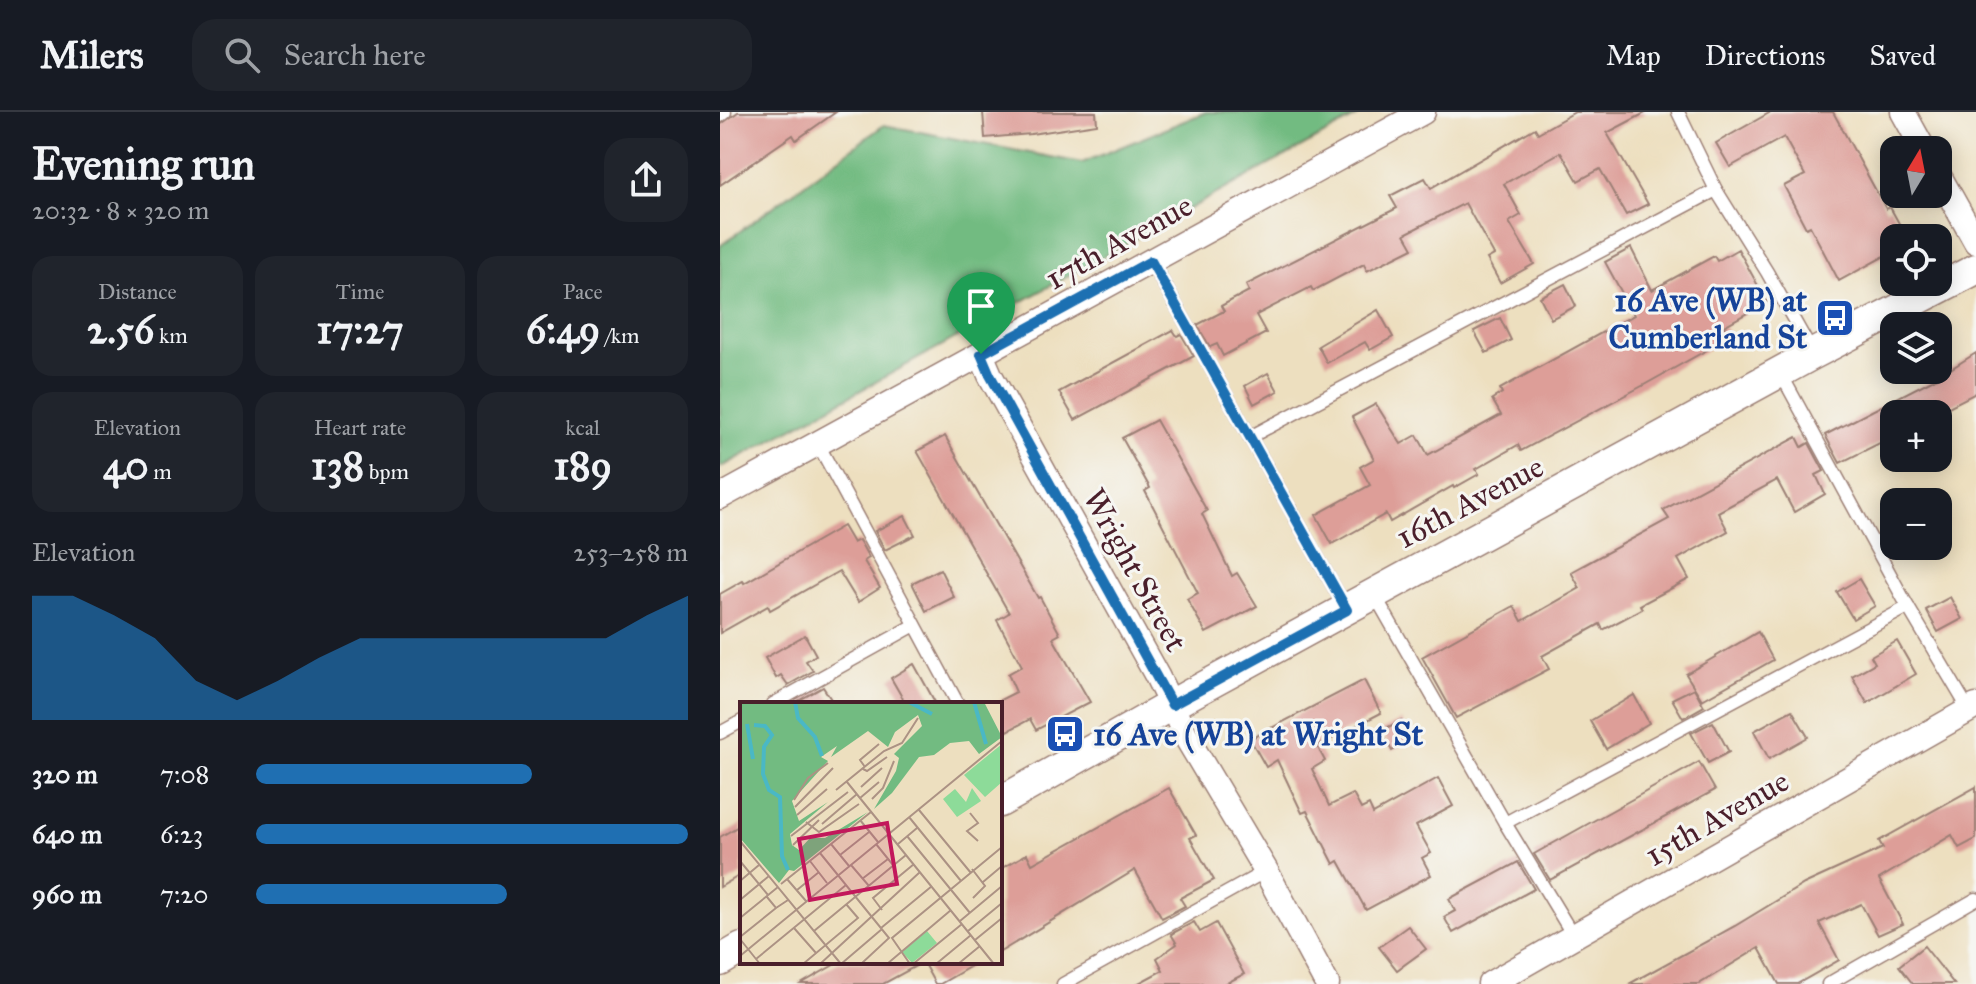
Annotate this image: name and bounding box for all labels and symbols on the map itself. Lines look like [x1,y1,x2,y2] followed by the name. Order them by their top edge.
[1880,136,1952,208] north arrow
[1039,186,1199,298] street label: 17th Avenue
[947,272,1015,354] pin
[1609,281,1808,357] place label: 16 Ave (WB) at Cumberland St
[1814,297,1856,339] bus stop icon: 16 Ave (WB) at Cumberland St
[1390,447,1550,557] street label: 16th Avenue
[1074,482,1196,658] street label: Wright Street
[740,702,1002,964] inset map
[1044,713,1086,755] bus stop icon: 16 Ave (WB) at Wright St
[1093,715,1424,754] place label: 16 Ave (WB) at Wright St
[1638,761,1796,875] street label: 15th Avenue

